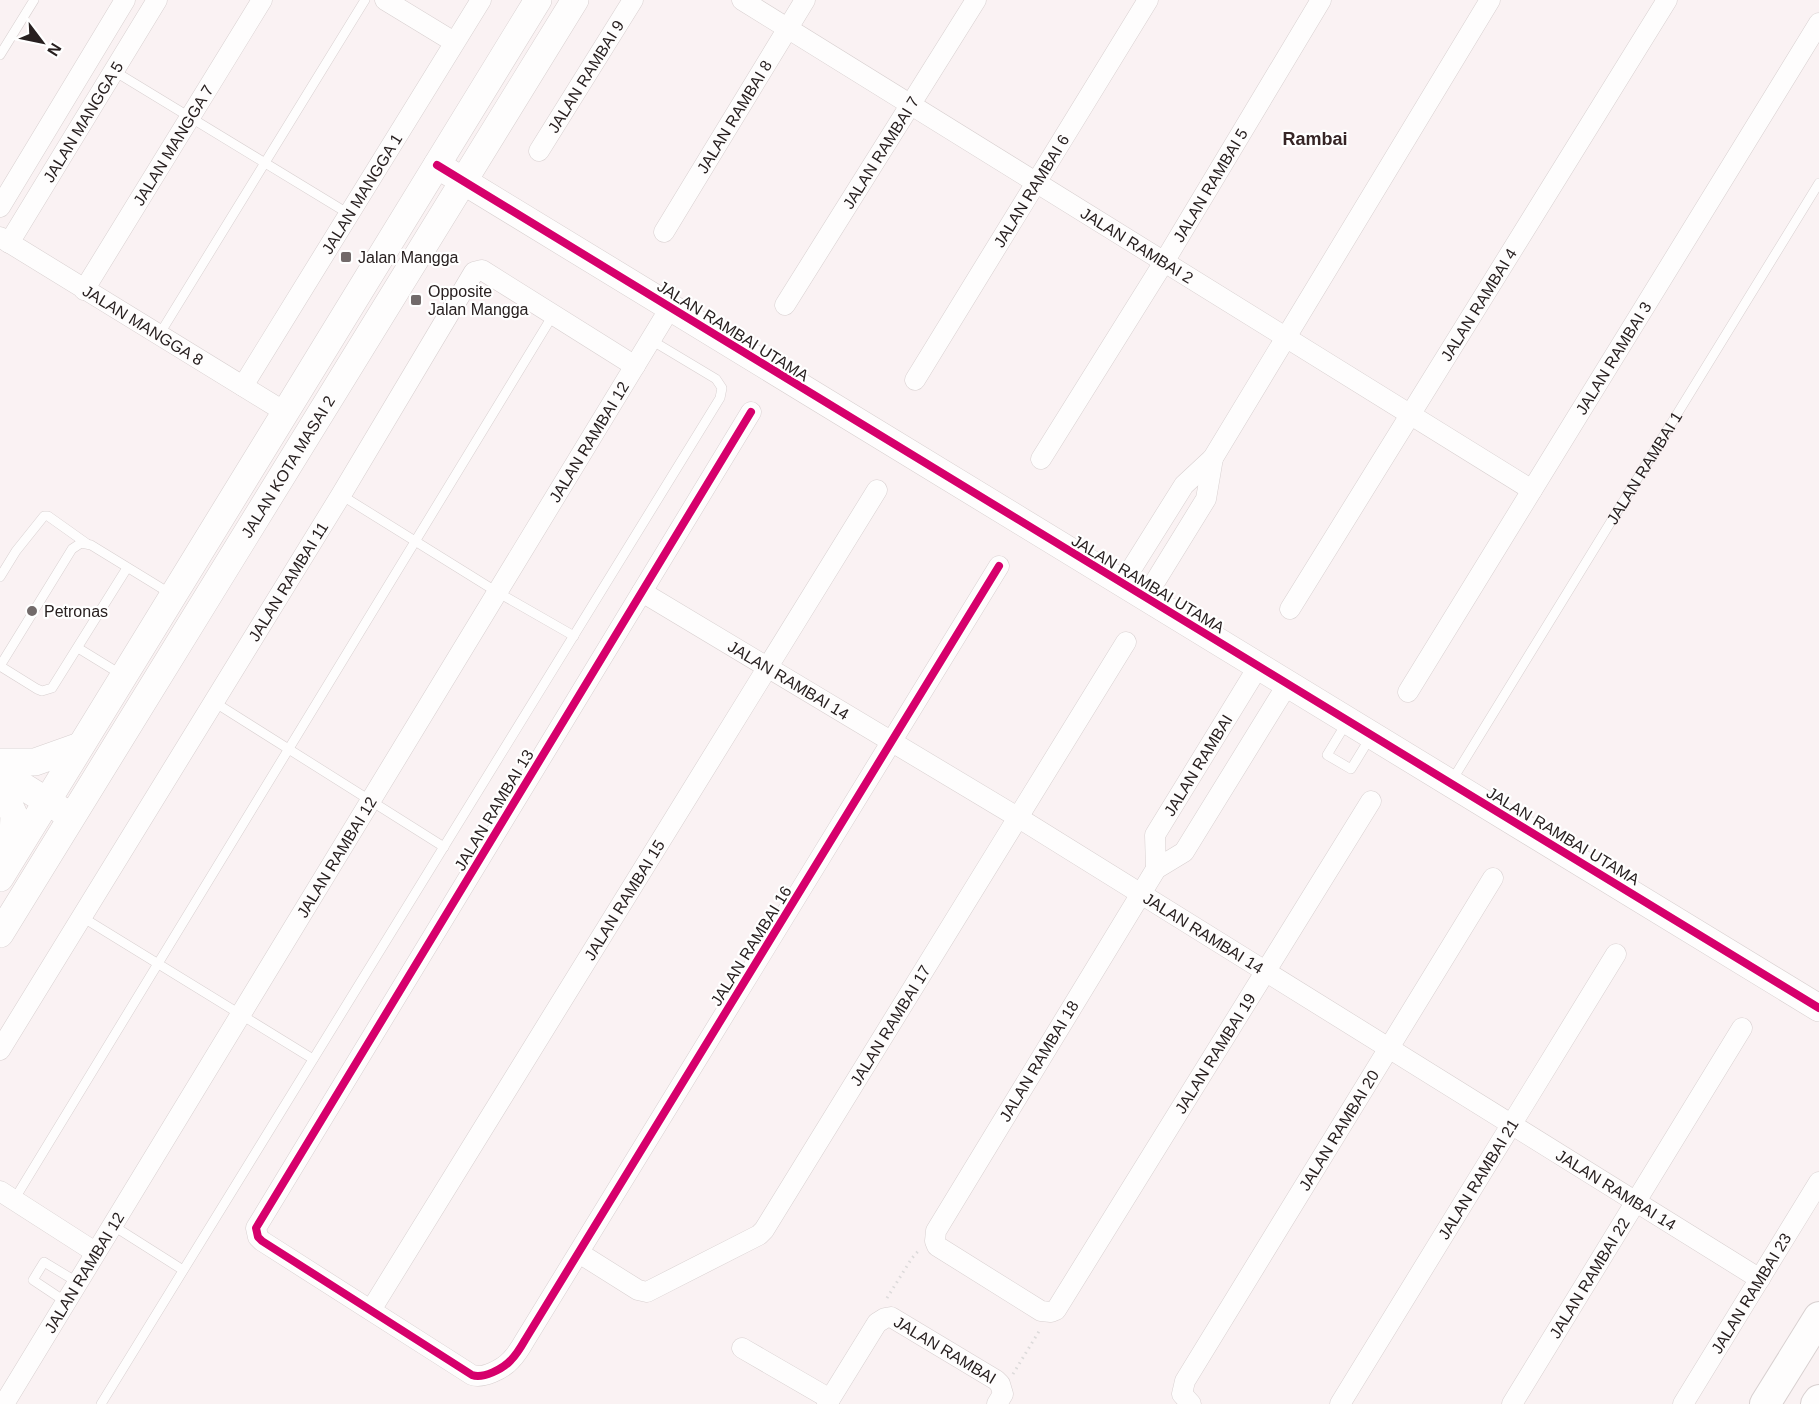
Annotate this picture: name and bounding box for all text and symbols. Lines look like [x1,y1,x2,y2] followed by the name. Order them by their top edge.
[12,12,72,72] north arrow
[544,17,627,136] street label: JALAN RAMBAI 9
[44,40,65,59] text: N
[693,57,775,176] street label: JALAN RAMBAI 8
[40,58,126,185] street label: JALAN MANGGA 5
[130,82,216,208] street label: JALAN MANGGA 7
[839,93,922,212] street label: JALAN RAMBAI 7
[1170,125,1251,245] street label: JALAN RAMBAI 5
[1282,129,1348,149] district label: Rambai
[318,130,405,257] street label: JALAN MANGGA 1
[990,131,1072,250] street label: JALAN RAMBAI 6
[1078,204,1197,286] street label: JALAN RAMBAI 2
[1437,245,1520,364] street label: JALAN RAMBAI 4
[358,249,459,266] place label: Jalan Mangga
[339,250,353,264] marker: Jalan Mangga
[654,277,812,385] street label: JALAN RAMBAI UTAMA
[80,282,206,368] street label: JALAN MANGGA 8
[428,283,529,318] place label: Opposite Jalan Mangga
[409,293,423,307] marker: Opposite Jalan Mangga
[1572,299,1654,417] street label: JALAN RAMBAI 3
[546,378,632,505] street label: JALAN RAMBAI 12
[238,392,338,541] street label: JALAN KOTA MASAI 2
[1603,408,1685,527] street label: JALAN RAMBAI 1
[245,519,331,644] street label: JALAN RAMBAI 11
[1069,532,1228,636] street label: JALAN RAMBAI UTAMA
[44,603,108,620] place label: Petronas
[25,604,39,618] marker: Petronas
[725,637,852,723] street label: JALAN RAMBAI 14
[1160,711,1235,819] street label: JALAN RAMBAI
[451,746,537,873] street label: JALAN RAMBAI 13
[1484,784,1643,888] street label: JALAN RAMBAI UTAMA
[293,794,379,920] street label: JALAN RAMBAI 12
[581,837,668,963] street label: JALAN RAMBAI 15
[707,883,795,1009] street label: JALAN RAMBAI 16
[1141,889,1267,977] street label: JALAN RAMBAI 14
[847,962,933,1088] street label: JALAN RAMBAI 17
[1171,990,1258,1116] street label: JALAN RAMBAI 19
[996,997,1082,1124] street label: JALAN RAMBAI 18
[1295,1067,1382,1193] street label: JALAN RAMBAI 20
[1435,1116,1521,1242] street label: JALAN RAMBAI 21
[1553,1146,1679,1233] street label: JALAN RAMBAI 14
[41,1209,127,1336] street label: JALAN RAMBAI 12
[1546,1214,1633,1341] street label: JALAN RAMBAI 22
[1708,1230,1794,1356] street label: JALAN RAMBAI 23
[891,1313,999,1387] street label: JALAN RAMBAI

